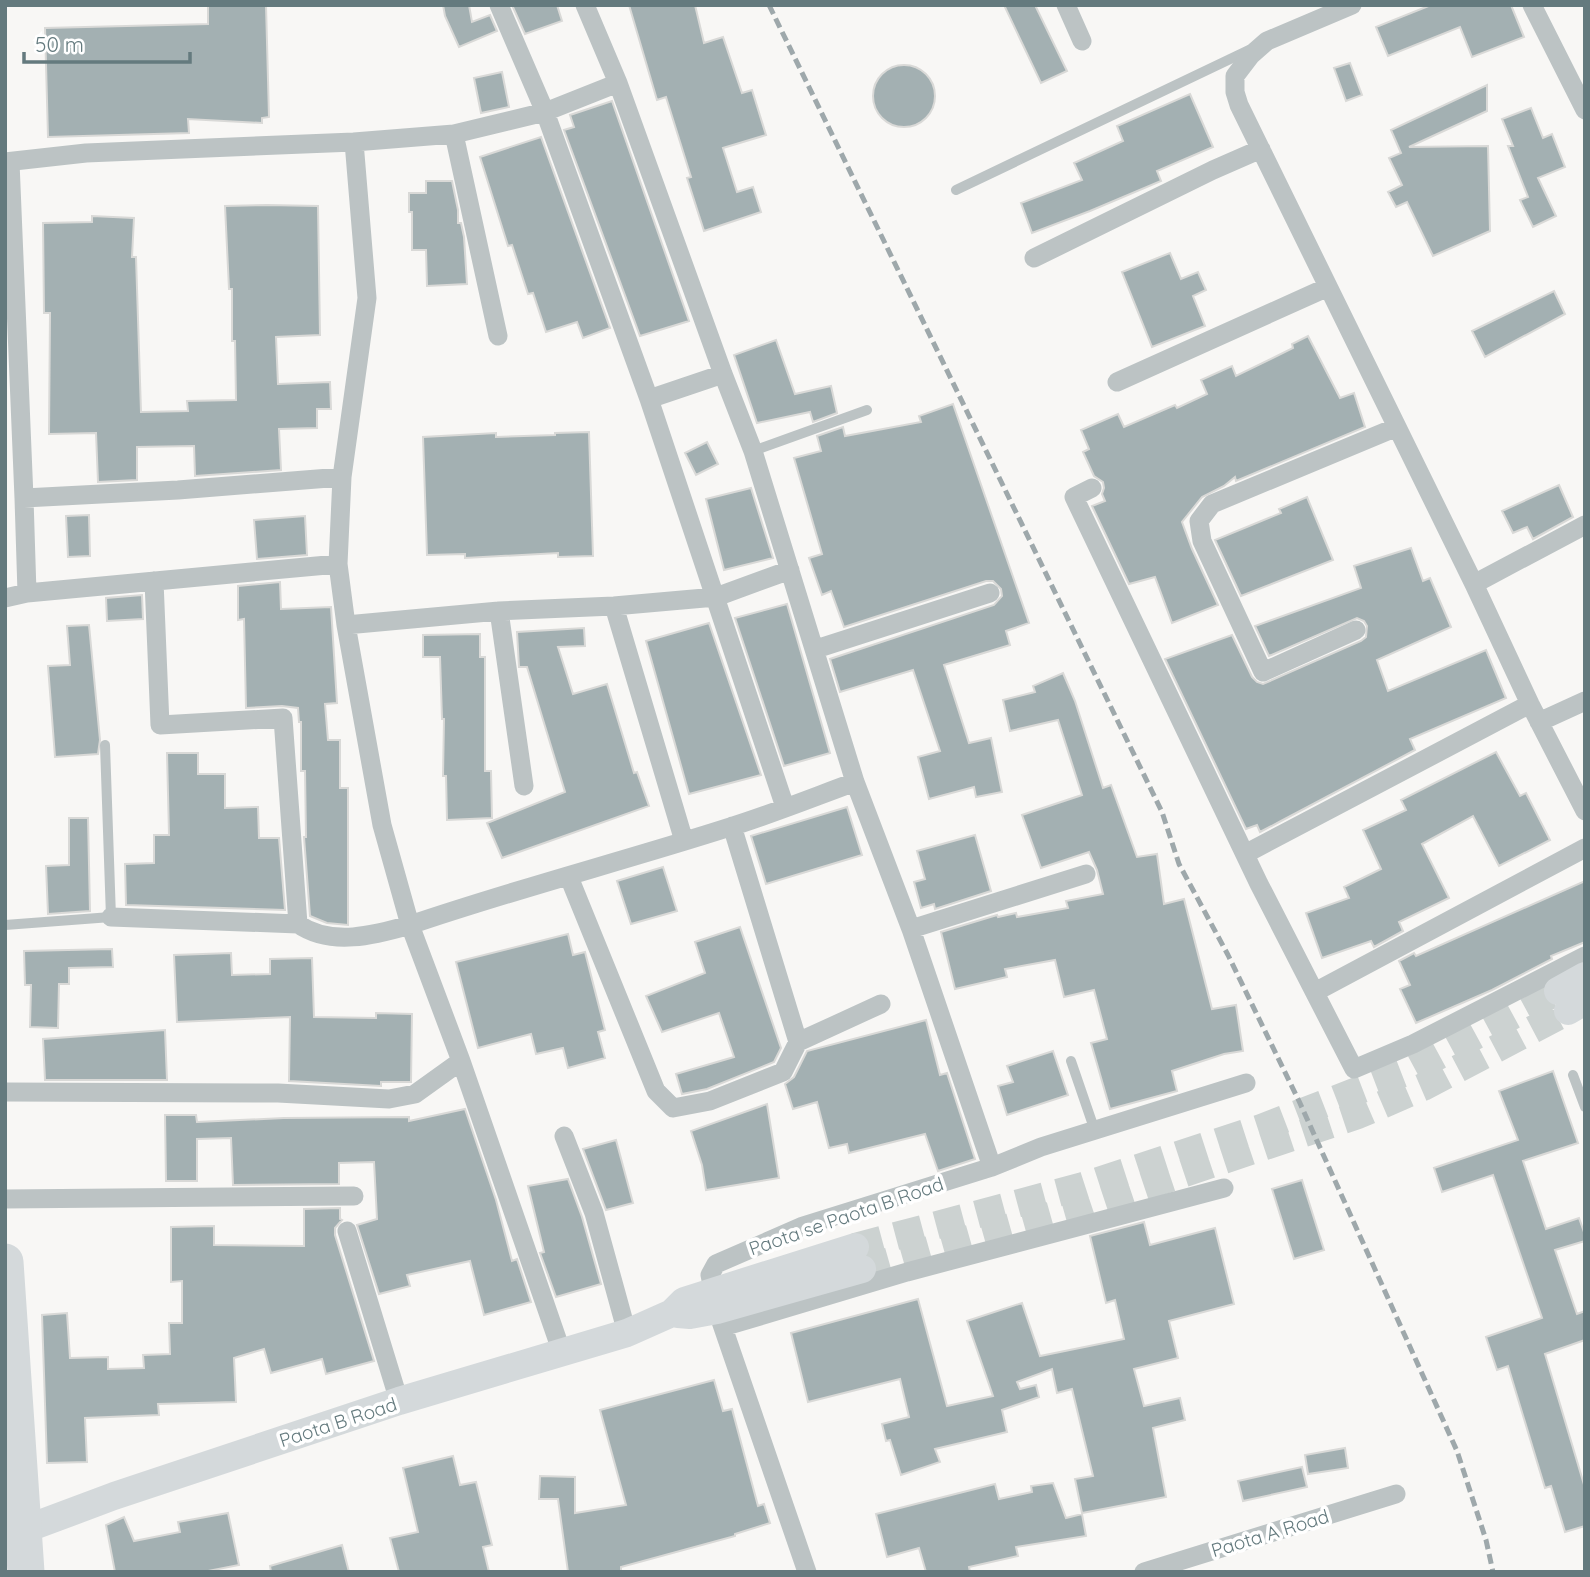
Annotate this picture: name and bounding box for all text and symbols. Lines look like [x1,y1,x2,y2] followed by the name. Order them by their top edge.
[24,21,191,65] scale bar
[35,31,84,57] text: 50 m
[746,1171,946,1261] street label: Paota se Paota B Road
[276,1392,400,1452] street label: Paota B Road
[1208,1504,1332,1562] street label: Paota A Road

